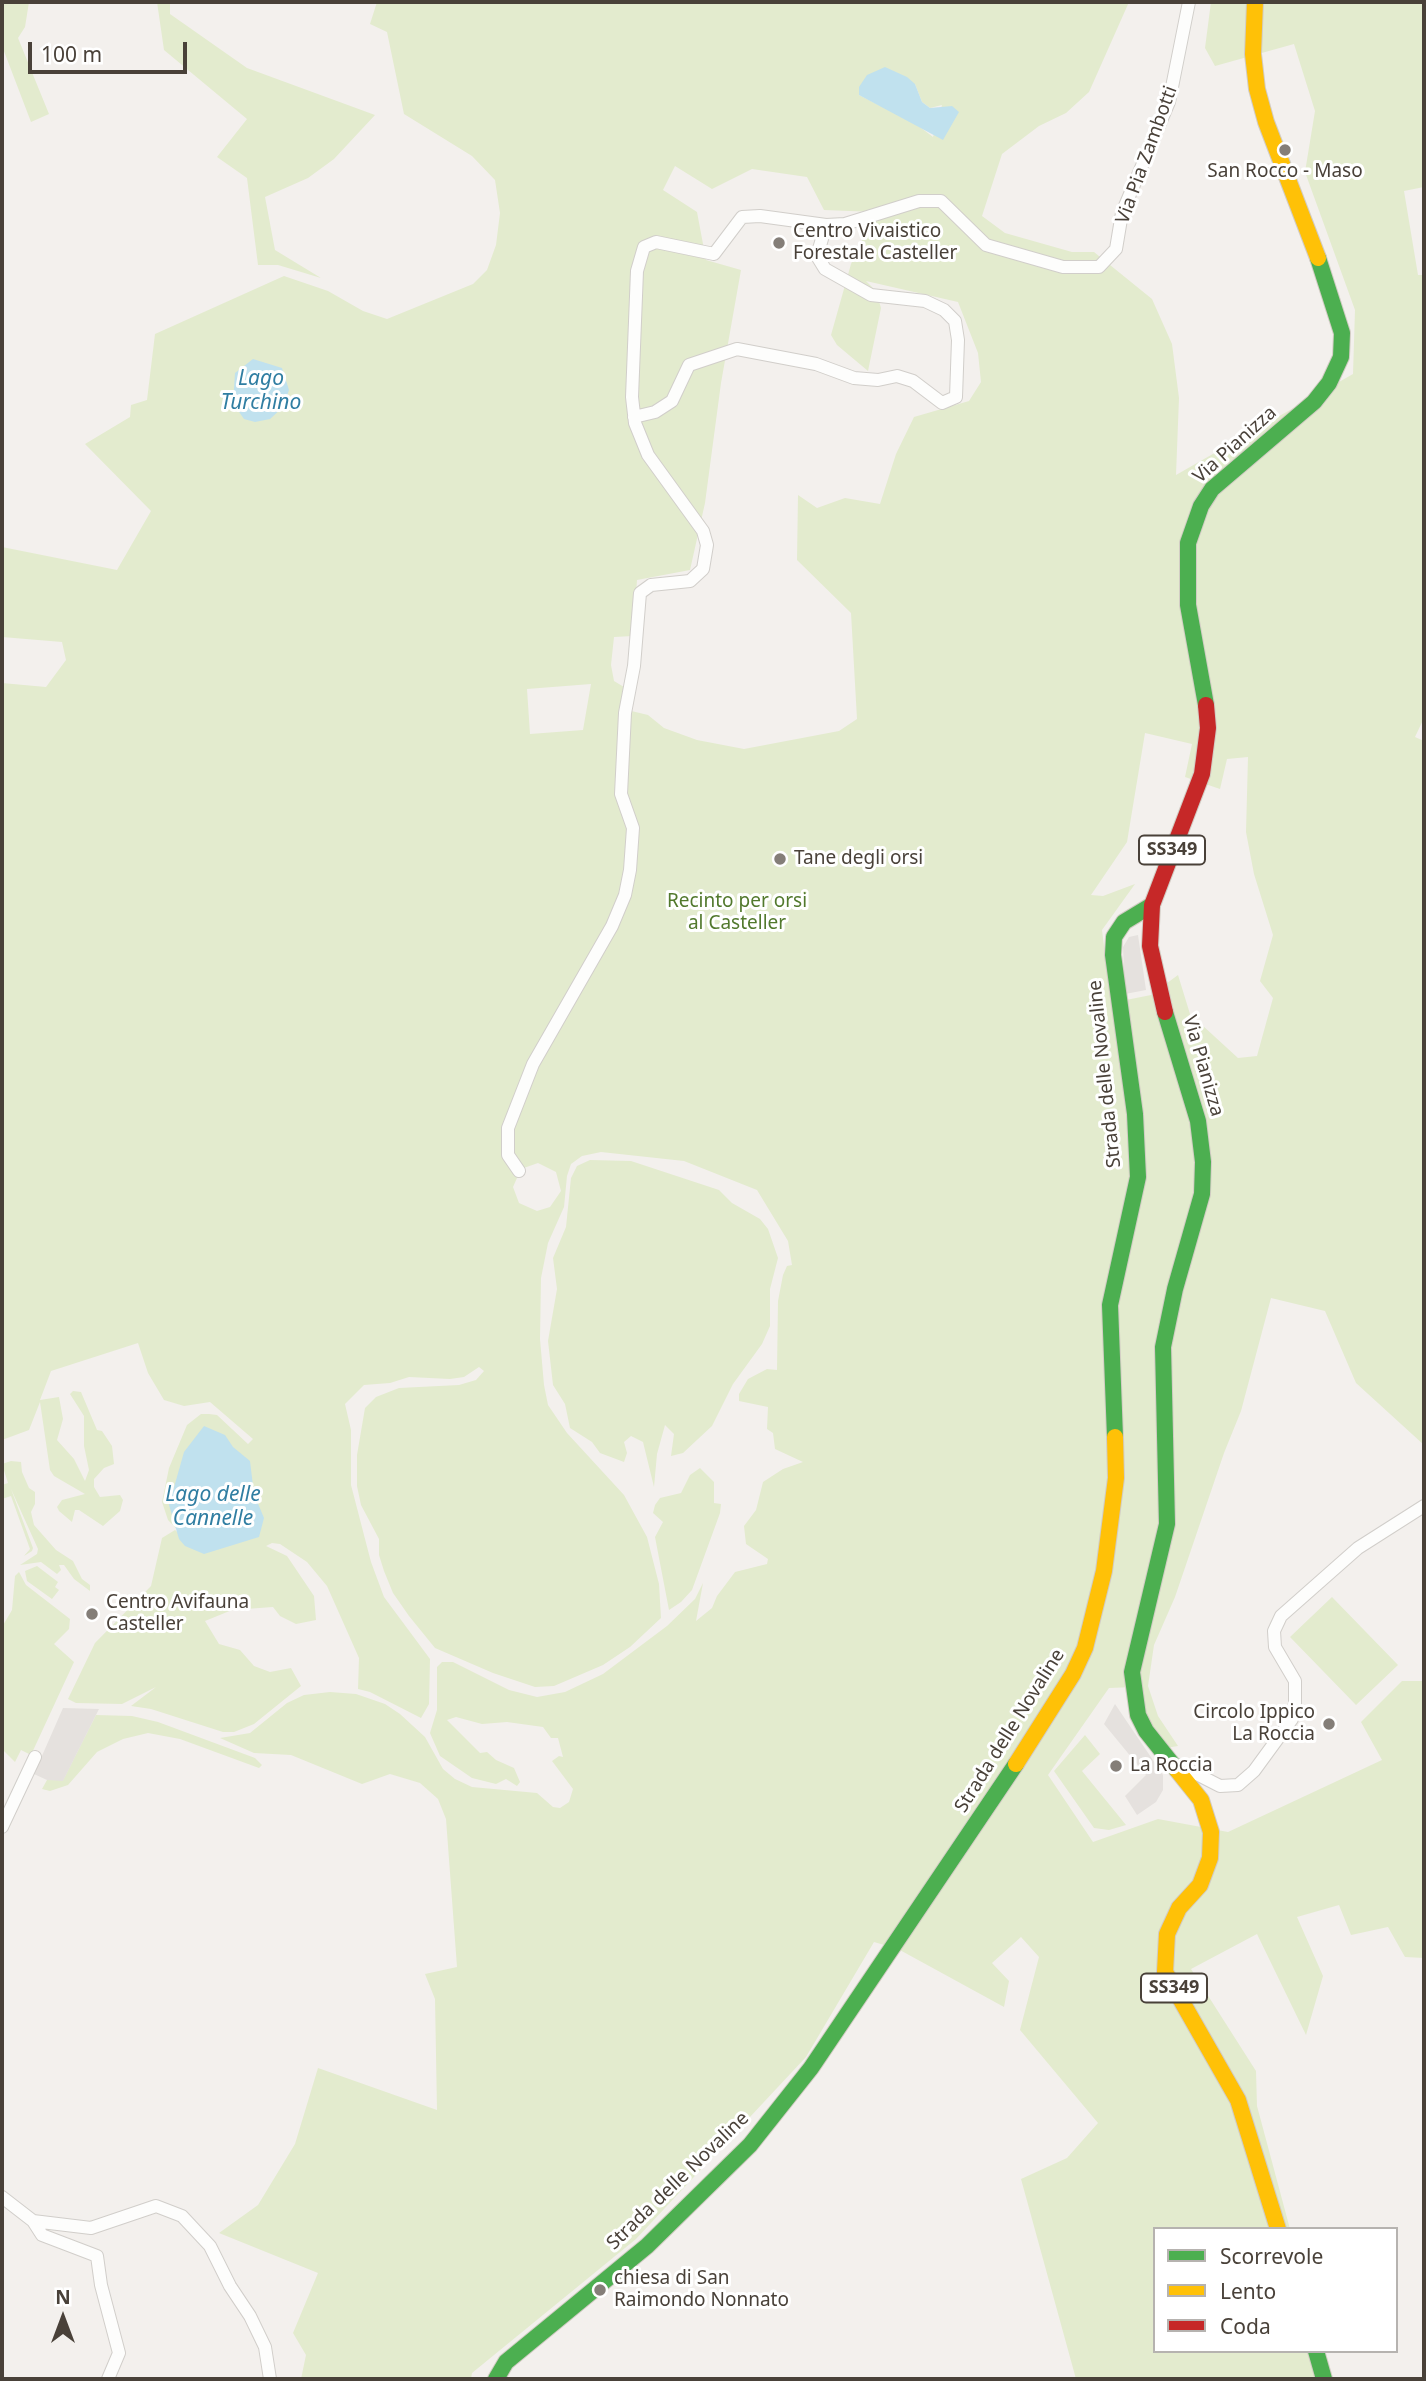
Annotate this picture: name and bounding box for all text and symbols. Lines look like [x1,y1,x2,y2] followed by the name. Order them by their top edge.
[32,28,191,72] scale bar
[41,40,102,68] text: 100 m
[1111,83,1183,227] street label: Via Pia Zambotti
[1277,142,1293,158] marker: San Rocco - Maso
[1207,161,1363,183] place label: San Rocco - Maso
[793,221,957,265] place label: Centro Vivaistico Forestale Casteller
[771,235,787,251] marker: Centro Vivaistico Forestale Casteller
[221,366,301,416] water label: Lago Turchino
[1189,402,1281,488] street label: Via Pianizza
[1139,836,1205,864] road number: SS349
[794,848,923,870] place label: Tane degli orsi
[772,851,788,867] marker: Tane degli orsi
[667,891,807,935] park label: Recinto per orsi al Casteller
[1084,979,1126,1169] street label: Strada delle Novaline
[1178,1013,1228,1119] street label: Via Pianizza
[165,1482,261,1532] water label: Lago delle Cannelle
[106,1592,249,1636] place label: Centro Avifauna Casteller
[84,1606,100,1622] marker: Centro Avifauna Casteller
[950,1645,1070,1817] street label: Strada delle Novaline
[1193,1702,1315,1746] place label: Circolo Ippico La Roccia
[1321,1716,1337,1732] marker: Circolo Ippico La Roccia
[1130,1755,1213,1777] place label: La Roccia
[1108,1758,1124,1774] marker: La Roccia
[1141,1974,1207,2002] road number: SS349
[602,2107,754,2255] street label: Strada delle Novaline
[1153,2227,1398,2353] legend
[1220,2242,1323,2270] text: Scorrevole
[614,2268,789,2312] place label: chiesa di San Raimondo Nonnato
[1220,2277,1276,2305] text: Lento
[592,2282,608,2298] marker: chiesa di San Raimondo Nonnato
[28,2283,98,2353] north arrow
[55,2284,71,2310] text: N
[1220,2312,1271,2340] text: Coda

